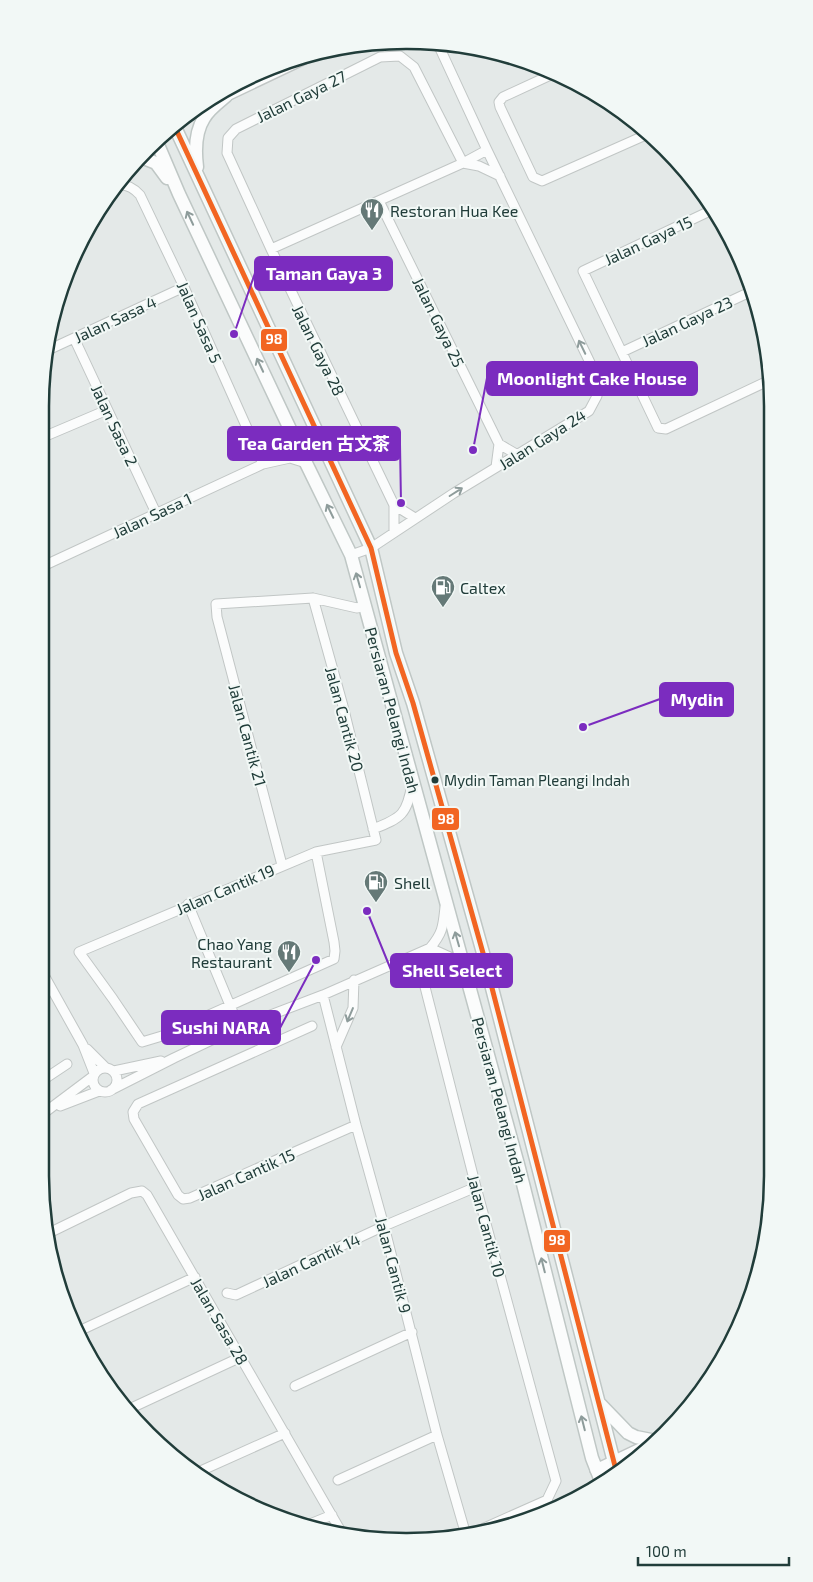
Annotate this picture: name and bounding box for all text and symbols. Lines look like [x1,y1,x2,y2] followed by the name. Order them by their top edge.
[253,66,349,126] street label: Jalan Gaya 27
[359,197,385,231] restaurant icon: Restoran Hua Kee
[390,201,518,220] place label: Restoran Hua Kee
[185,211,194,226] one-way arrow
[601,211,695,269] street label: Jalan Gaya 15
[255,257,392,290] callout: Taman Gaya 3
[266,262,382,284] text: Taman Gaya 3
[409,274,469,370] street label: Jalan Gaya 25
[174,278,226,366] street label: Jalan Sasa 5
[71,292,159,346] street label: Jalan Sasa 4
[639,292,735,350] street label: Jalan Gaya 23
[289,301,349,399] street label: Jalan Gaya 28
[260,328,288,352] line badge: 98
[266,330,282,347] text: 98
[577,340,586,355] one-way arrow
[255,358,264,373] one-way arrow
[487,362,697,395] callout: Moonlight Cake House
[497,367,687,389] text: Moonlight Cake House
[88,381,142,469] street label: Jalan Sasa 2
[495,405,589,473] street label: Jalan Gaya 24
[228,427,400,460] callout: Tea Garden 古文茶
[238,432,390,454] text: Tea Garden 古文茶
[448,487,462,497] one-way arrow
[109,488,195,542] street label: Jalan Sasa 1
[324,504,334,519] one-way arrow
[353,572,363,588] one-way arrow
[430,574,456,608] fuel station icon: Caltex
[460,578,506,597] place label: Caltex
[362,625,424,795] street label: Persiaran Pelangi Indah
[322,664,368,774] street label: Jalan Cantik 20
[225,682,271,788] street label: Jalan Cantik 21
[660,683,733,716] callout: Mydin
[670,688,724,710] text: Mydin
[444,771,630,789] place label: Mydin Taman Pleangi Indah
[430,775,440,785] marker: Mydin Taman Pleangi Indah
[431,807,460,831] line badge: 98
[438,810,454,827] text: 98
[173,860,277,918] street label: Jalan Cantik 19
[363,869,389,903] fuel station icon: Shell
[394,873,431,892] place label: Shell
[451,932,461,948] one-way arrow
[191,934,272,971] place label: Chao Yang Restaurant
[276,939,302,973] restaurant icon: Chao Yang Restaurant
[391,954,512,987] callout: Shell Select
[402,959,503,981] text: Shell Select
[344,1007,354,1022] one-way arrow
[162,1011,280,1044] callout: Sushi NARA
[469,1015,531,1185] street label: Persiaran Pelangi Indah
[172,1016,271,1038] text: Sushi NARA
[194,1144,298,1204] street label: Jalan Cantik 15
[464,1173,510,1279] street label: Jalan Cantik 10
[372,1215,416,1315] street label: Jalan Cantik 9
[259,1229,363,1291] street label: Jalan Cantik 14
[543,1229,571,1253] line badge: 98
[549,1231,565,1248] text: 98
[538,1258,547,1274] one-way arrow
[187,1274,253,1368] street label: Jalan Sasa 28
[578,1415,587,1431] one-way arrow
[638,1534,789,1566] scale bar
[646,1542,687,1560] text: 100 m

